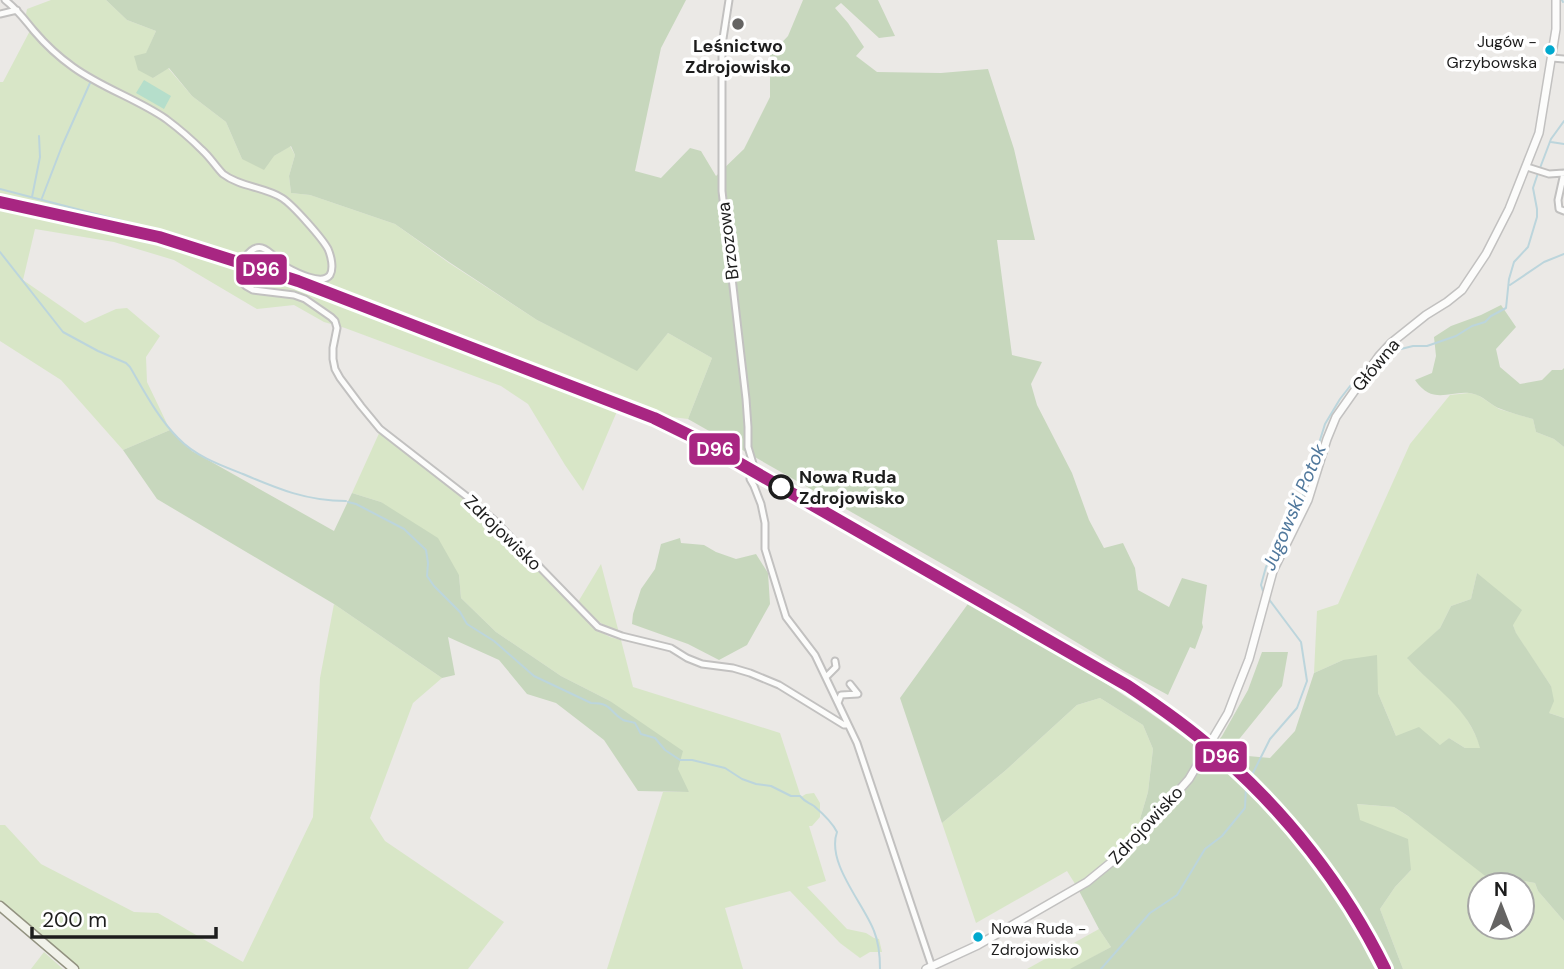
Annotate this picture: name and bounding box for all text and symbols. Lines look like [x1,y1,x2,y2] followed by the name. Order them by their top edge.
[730,16,746,32] marker: Leśnictwo Zdrojowisko
[1447,31,1537,73] place label: Jugów - Grzybowska
[685,34,791,79] place label: Leśnictwo Zdrojowisko
[1543,43,1557,57] marker: Jugów - Grzybowska
[711,201,745,281] street label: Brzozowa
[235,253,288,286] line badge: D96
[242,257,280,282] text: D96
[1347,333,1405,397] street label: Główna
[688,432,741,466] line badge: D96
[696,437,734,462] text: D96
[1256,440,1332,574] water label: Jugowski Potok
[799,465,905,510] place label: Nowa Ruda Zdrojowisko
[769,475,793,499] marker: Nowa Ruda Zdrojowisko
[459,490,547,576] street label: Zdrojowisko
[1194,740,1248,773] line badge: D96
[1202,744,1240,769] text: D96
[1103,781,1189,869] street label: Zdrojowisko
[1466,871,1536,941] north arrow
[1494,877,1508,902] text: N
[32,895,215,939] scale bar
[42,906,107,934] text: 200 m
[991,918,1086,960] place label: Nowa Ruda - Zdrojowisko
[971,930,985,944] marker: Nowa Ruda - Zdrojowisko

